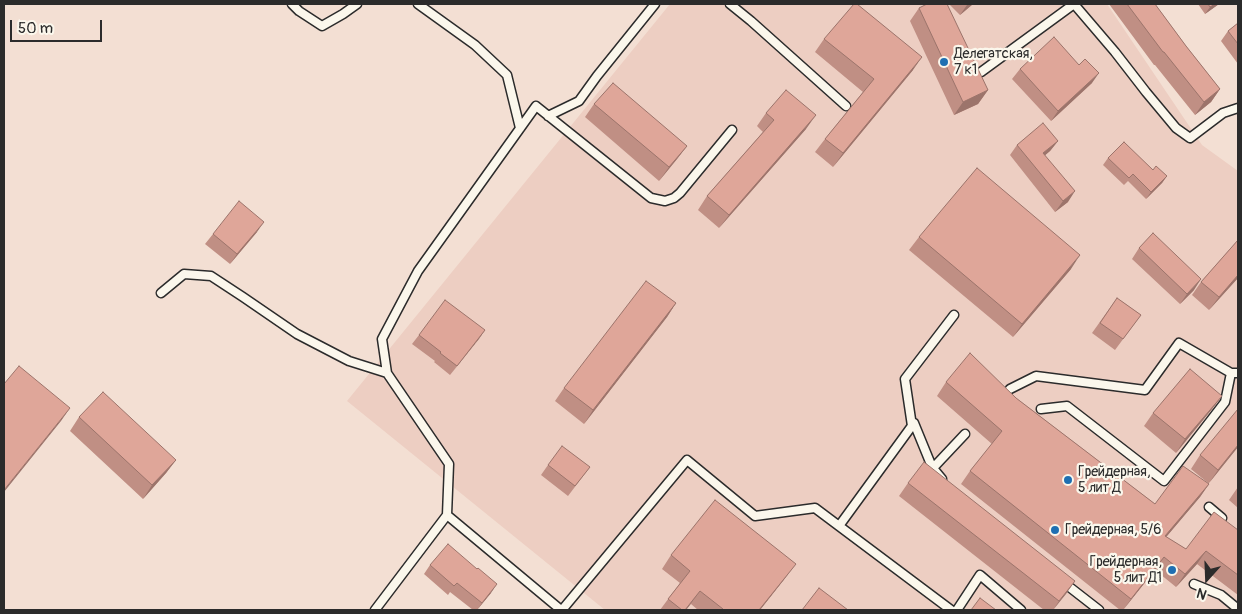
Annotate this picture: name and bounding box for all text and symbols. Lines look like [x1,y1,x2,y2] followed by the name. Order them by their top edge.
[12,10,105,42] scale bar
[18,19,53,38] text: 50 m
[954,46,1033,78] place label: Делегатская, 7 к1
[938,56,950,68] marker: Делегатская, 7 к1
[1078,464,1150,497] place label: Грейдерная, 5 лит Д
[1062,474,1074,486] marker: Грейдерная, 5 лит Д
[1065,522,1161,538] place label: Грейдерная, 5/6
[1049,524,1061,536] marker: Грейдерная, 5/6
[1090,554,1162,586] place label: Грейдерная, 5 лит Д1
[1182,554,1232,604] north arrow
[1166,564,1178,576] marker: Грейдерная, 5 лит Д1
[1194,584,1209,603] text: N

